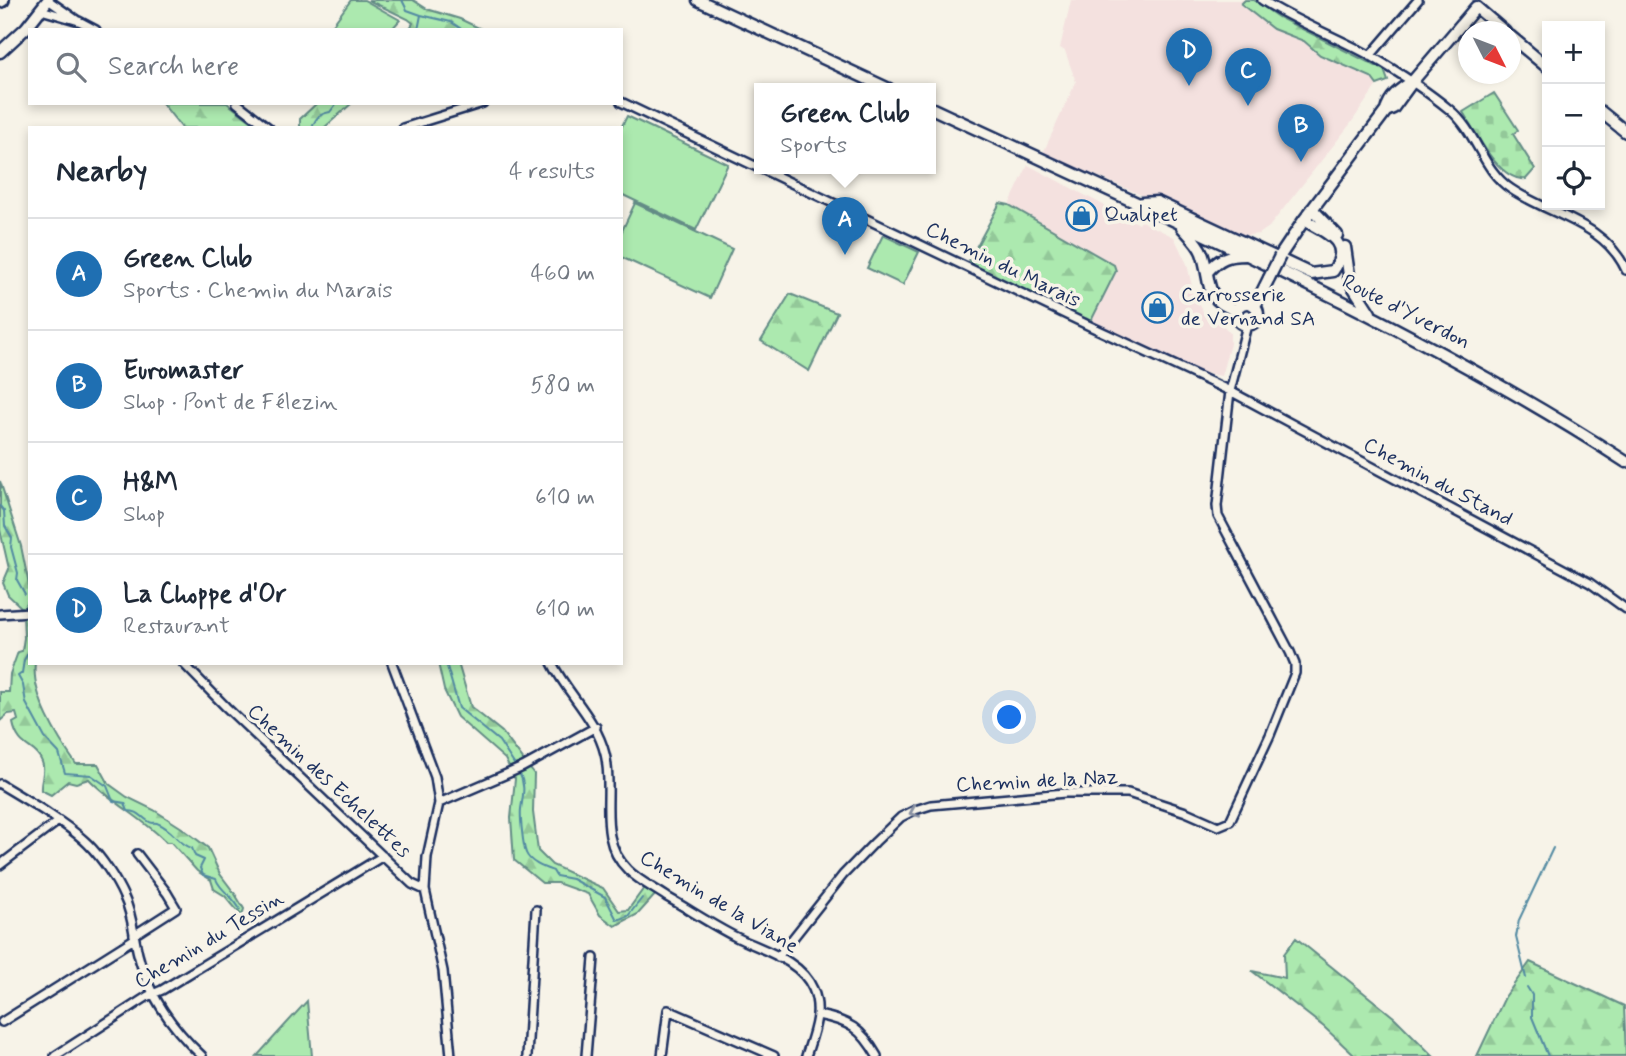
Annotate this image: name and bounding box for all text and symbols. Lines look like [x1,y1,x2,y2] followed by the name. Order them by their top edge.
[1458,21,1521,84] north arrow
[1542,21,1605,210] map controls
[1542,21,1605,84] button: +
[28,28,623,105] search box
[1166,28,1212,86] pin: D
[52,48,90,86] icon: search
[1225,48,1271,106] pin: C
[108,50,239,84] text: Search here
[754,83,936,174] popup
[1542,84,1605,147] button: −
[780,97,910,131] text: Green Club
[1278,104,1324,162] pin: B
[780,131,847,161] text: Sports
[1542,147,1605,210] button: locate
[56,152,147,191] text: Nearby
[509,157,595,187] text: 4 results
[822,197,868,255] pin: A
[1064,198,1098,232] shop icon: Qualipet
[1104,201,1178,229] place label: Qualipet
[921,215,1085,315] street label: Chemin du Marais
[123,242,252,276] text: Green Club
[71,259,87,289] text: A
[531,259,595,289] text: 460 m
[1337,268,1475,356] street label: Route d'Yverdon
[123,276,393,306] text: Sports · Chemin du Marais
[1181,281,1316,333] place label: Carrosserie de Vernand SA
[1141,290,1175,324] shop icon: Carrosserie de Vernand SA
[123,354,244,388] text: Euromaster
[72,371,86,401] text: B
[530,371,595,401] text: 580 m
[123,388,338,418] text: Shop · Pont de Félezin
[1358,431,1518,533] street label: Chemin du Stand
[123,466,178,500] text: H&M
[71,483,87,513] text: C
[535,483,595,513] text: 610 m
[123,500,165,530] text: Shop
[123,578,287,612] text: La Choppe d'Or
[71,595,87,625] text: D
[535,595,595,625] text: 610 m
[123,612,230,642] text: Restaurant
[241,698,417,864] street label: Chemin des Echelettes
[992,700,1026,734] your location
[955,763,1119,799] street label: Chemin de la Naz
[909,803,921,817] one-way arrow
[634,844,804,960] street label: Chemin de la Viane
[129,884,289,996] street label: Chemin du Tessin

